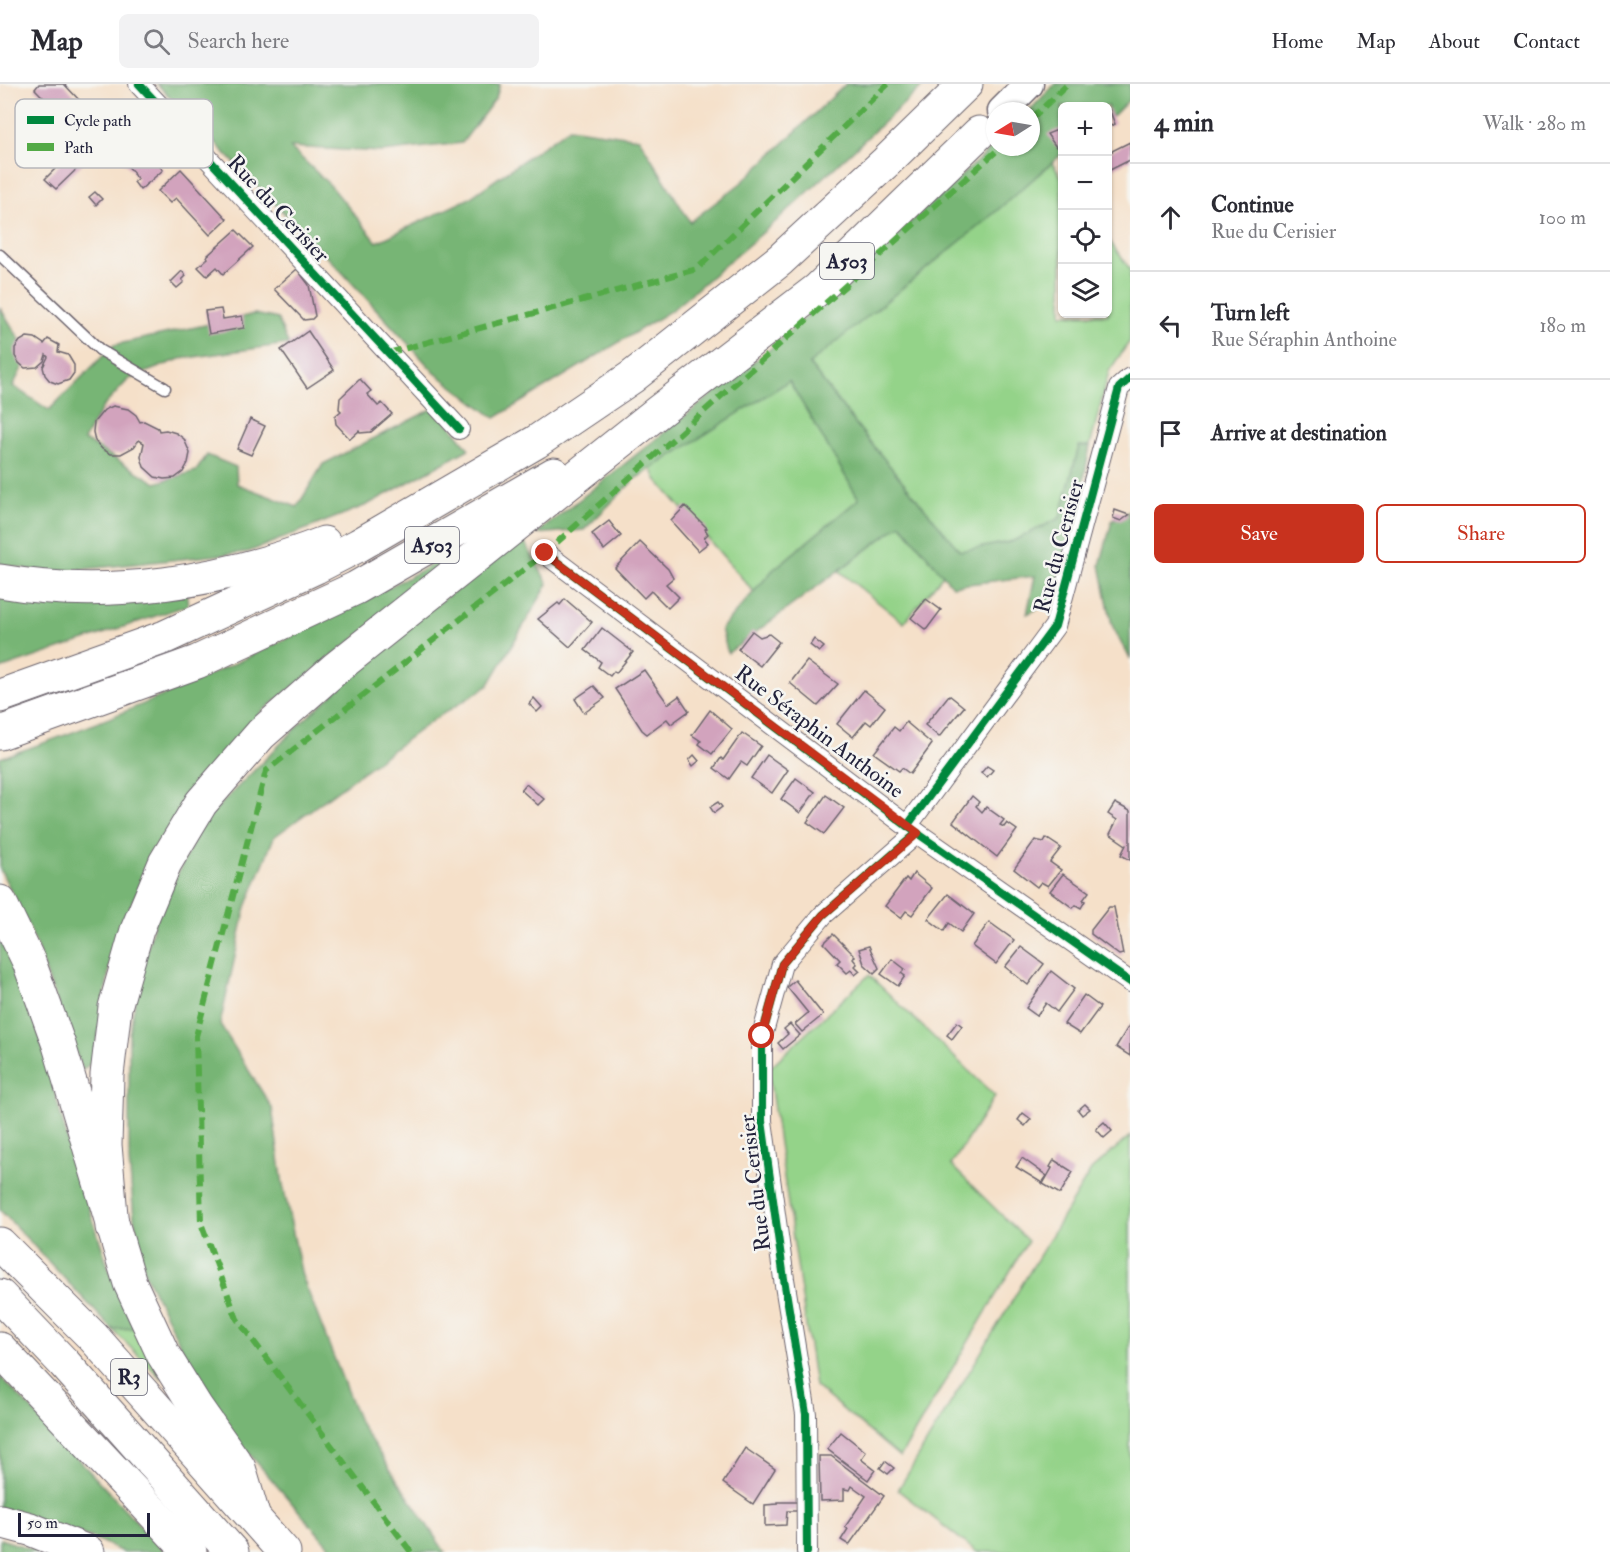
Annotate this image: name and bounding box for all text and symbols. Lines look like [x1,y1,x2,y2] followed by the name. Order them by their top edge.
[119,14,539,68] search box
[30,24,83,59] text: Map
[140,25,173,58] icon: search
[188,27,289,55] text: Search here
[1271,28,1323,55] text: Home
[1356,28,1396,55] text: Map
[1429,28,1480,55] text: About
[1513,28,1580,55] text: Contact
[15,99,213,168] legend
[986,102,1040,156] north arrow
[1058,102,1112,318] map controls
[1058,102,1112,156] button: +
[1154,107,1214,139] text: 4 min
[64,111,132,132] text: Cycle path
[1483,111,1586,136] text: Walk · 280 m
[64,138,94,158] text: Path
[221,149,336,269] street label: Rue du Cerisier
[1058,156,1112,210] button: −
[1211,191,1294,219] text: Continue
[1154,201,1187,234] icon: ahead
[1539,205,1586,230] text: 100 m
[1058,210,1112,264] button: locate
[1211,219,1336,244] text: Rue du Cerisier
[820,243,874,279] road number: A503
[1058,264,1112,318] button: layers
[1211,299,1290,327] text: Turn left
[1154,309,1187,342] icon: left
[1539,313,1586,338] text: 180 m
[1211,327,1397,352] text: Rue Séraphin Anthoine
[1154,417,1187,450] icon: arrive
[1211,419,1387,447] text: Arrive at destination
[1028,475,1091,616] street label: Rue du Cerisier
[1154,504,1364,563] button: Save
[1376,504,1586,563] button: Share
[405,527,459,563] road number: A503
[531,539,557,565] route end
[729,659,910,805] street label: Rue Séraphin Anthoine
[748,1022,774,1048] route start
[733,1112,777,1253] street label: Rue du Cerisier
[111,1359,147,1395] road number: R3
[18,1510,150,1538] scale bar
[27,1513,58,1533] text: 50 m

